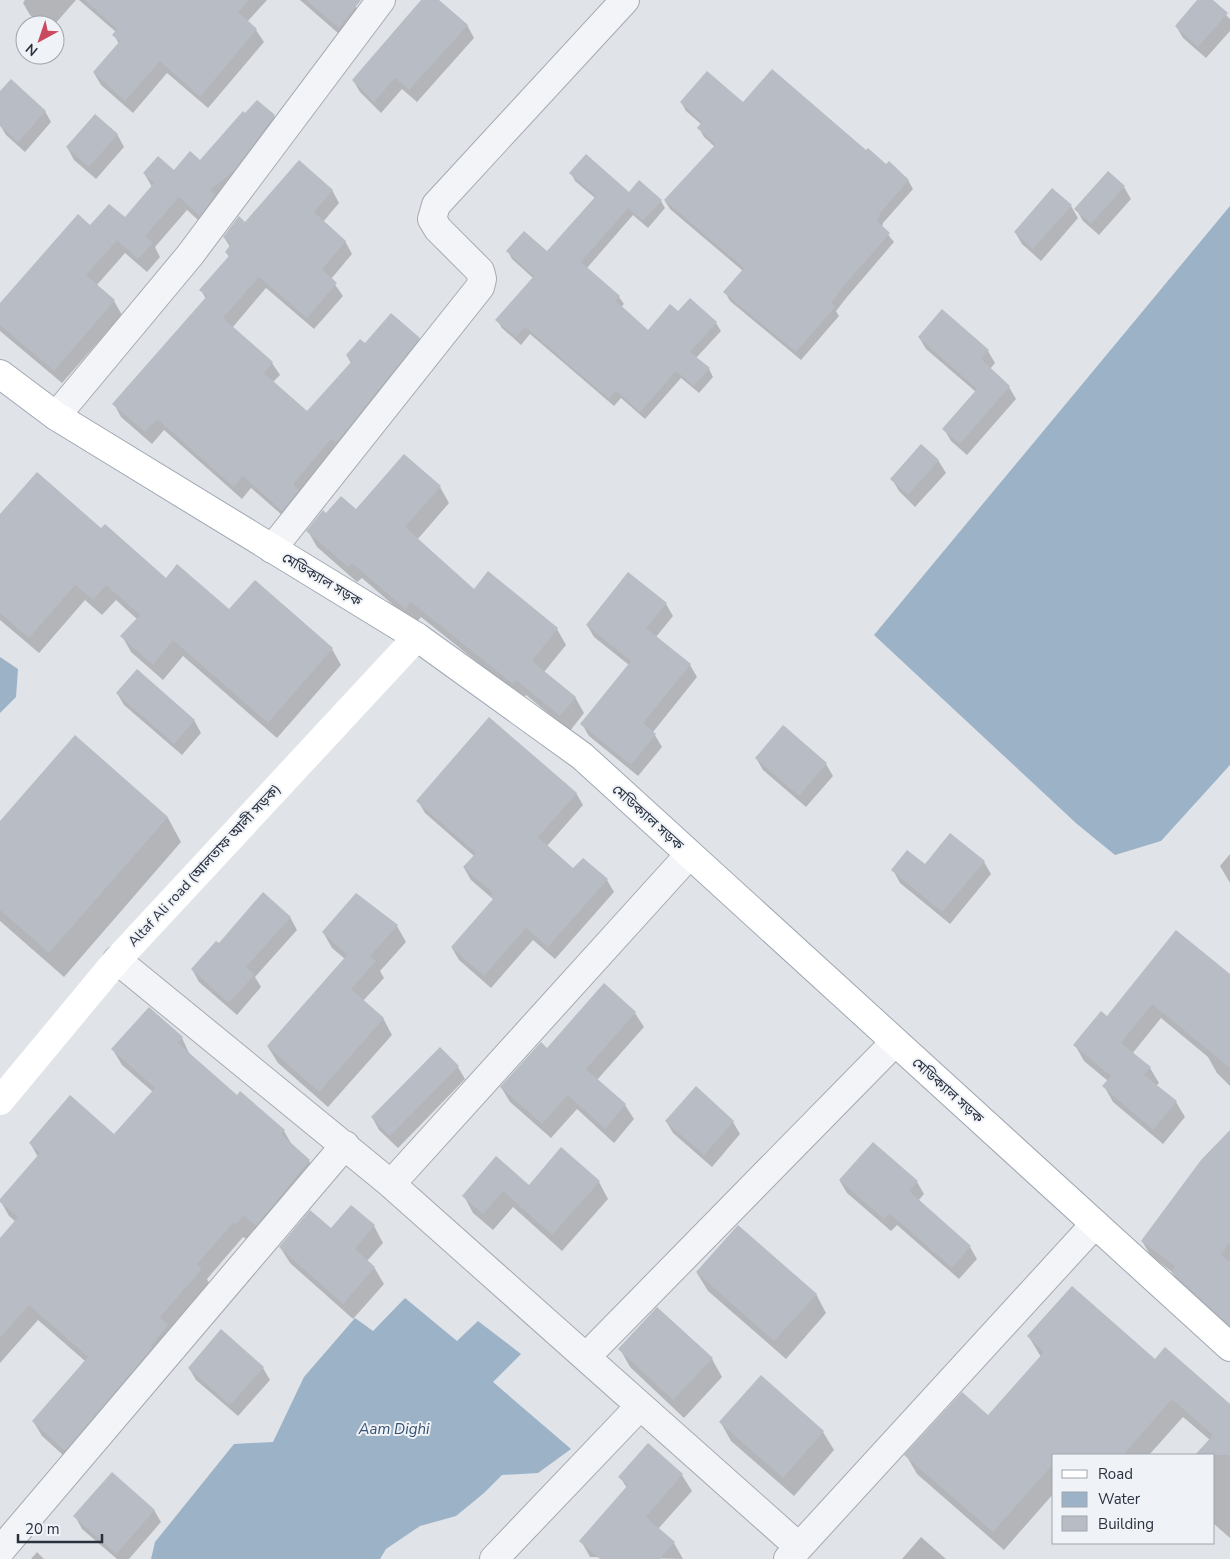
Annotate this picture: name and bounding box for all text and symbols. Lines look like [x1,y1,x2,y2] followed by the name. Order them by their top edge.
[15,15,65,65] north arrow
[22,39,42,60] text: N
[278,548,366,611] street label: মেডিক্যাল সড়ক
[124,780,285,951] street label: Altaf Ali road (আলতাফ আলী সড়ক)
[608,780,688,855] street label: মেডিক্যাল সড়ক
[908,1053,988,1128] street label: মেডিক্যাল সড়ক
[358,1419,430,1439] water label: Aam Dighi
[1052,1454,1215,1544] legend
[1098,1464,1133,1484] text: Road
[1098,1489,1141,1509] text: Water
[18,1512,101,1544] scale bar
[1098,1514,1154,1534] text: Building
[25,1519,60,1539] text: 20 m

